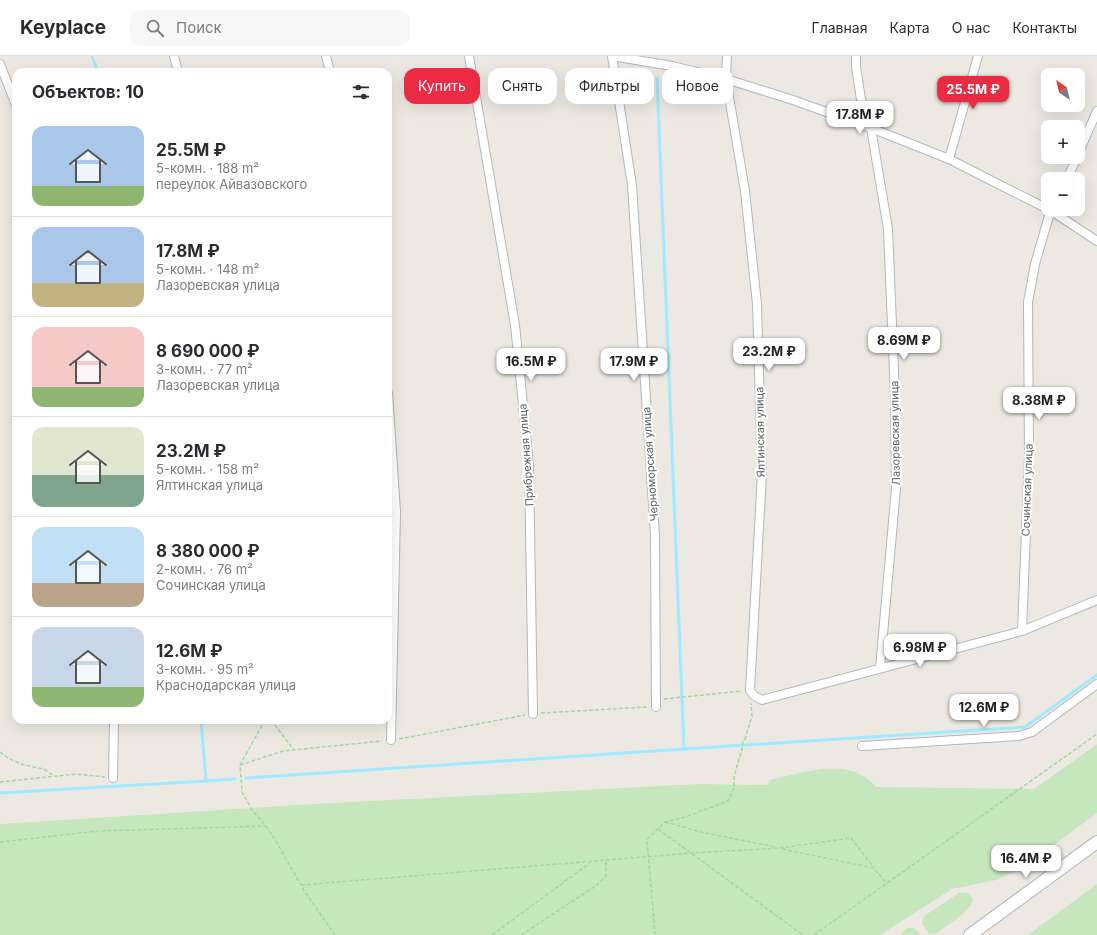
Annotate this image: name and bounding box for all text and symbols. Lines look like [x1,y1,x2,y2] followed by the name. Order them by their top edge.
[130,10,410,46] search box
[20,16,106,39] text: Keyplace
[144,17,166,39] icon: search
[176,18,222,37] text: Поиск
[812,19,867,36] text: Главная
[889,19,930,36] text: Карта
[952,19,990,36] text: О нас
[1012,19,1077,36] text: Контакты
[404,68,480,104] chip: Купить
[488,68,557,104] chip: Снять
[565,68,654,104] chip: Фильтры
[662,68,733,104] chip: Новое
[1041,68,1085,112] north arrow
[1041,68,1085,216] map controls
[936,76,1010,110] pin: 25.5M ₽
[350,81,372,103] icon: filters
[946,81,1000,97] text: 25.5M ₽
[32,82,144,102] text: Объектов: 10
[823,101,897,135] pin: 17.8M ₽
[836,106,884,122] text: 17.8M ₽
[1041,120,1085,164] button: +
[156,140,226,160] text: 25.5M ₽
[64,142,112,190] icon: home
[156,160,259,176] text: 5-комн. · 188 m²
[1041,172,1085,216] button: −
[156,176,307,192] text: переулок Айвазовского
[156,241,220,261] text: 17.8M ₽
[64,243,112,291] icon: home
[156,261,259,277] text: 5-комн. · 148 m²
[156,277,280,293] text: Лазоревская улица
[867,327,941,361] pin: 8.69M ₽
[877,332,931,348] text: 8.69M ₽
[732,338,806,372] pin: 23.2M ₽
[156,341,260,361] text: 8 690 000 ₽
[64,343,112,391] icon: home
[742,343,796,359] text: 23.2M ₽
[494,348,568,382] pin: 16.5M ₽
[597,348,671,382] pin: 17.9M ₽
[505,353,557,369] text: 16.5M ₽
[610,353,659,369] text: 17.9M ₽
[156,361,253,377] text: 3-комн. · 77 m²
[156,377,280,393] text: Лазоревская улица
[887,381,903,485] street label: Лазоревская улица
[752,387,768,477] street label: Ялтинская улица
[1002,387,1076,421] pin: 8.38M ₽
[1012,392,1066,408] text: 8.38M ₽
[515,403,537,507] street label: Прибрежная улица
[639,406,661,522] street label: Черноморская улица
[156,441,226,461] text: 23.2M ₽
[64,443,112,491] icon: home
[1018,443,1036,537] street label: Сочинская улица
[156,461,259,477] text: 5-комн. · 158 m²
[156,477,263,493] text: Ялтинская улица
[156,541,260,561] text: 8 380 000 ₽
[64,543,112,591] icon: home
[156,561,253,577] text: 2-комн. · 76 m²
[156,577,266,593] text: Сочинская улица
[883,634,957,668] pin: 6.98M ₽
[893,639,947,655] text: 6.98M ₽
[156,641,223,661] text: 12.6M ₽
[64,643,112,691] icon: home
[156,661,254,677] text: 3-комн. · 95 m²
[156,677,296,693] text: Краснодарская улица
[947,694,1021,728] pin: 12.6M ₽
[958,699,1010,715] text: 12.6M ₽
[989,845,1063,879] pin: 16.4M ₽
[1000,850,1052,866] text: 16.4M ₽

